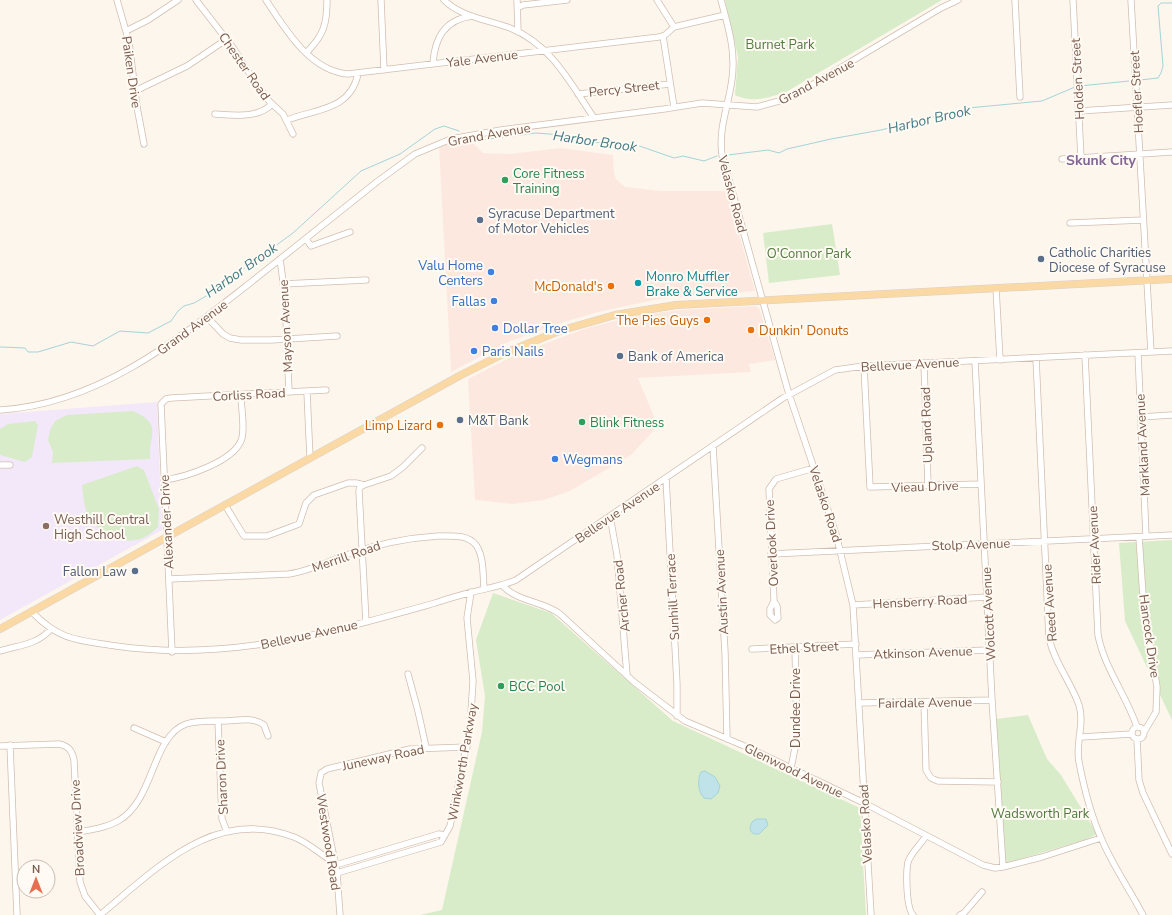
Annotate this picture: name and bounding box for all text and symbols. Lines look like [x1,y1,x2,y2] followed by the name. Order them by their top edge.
[214,29,274,104] street label: Chester Road
[117,35,145,109] street label: Paiken Drive
[746,36,815,54] park label: Burnet Park
[1067,37,1089,120] street label: Holden Street
[444,46,519,72] street label: Yale Avenue
[1126,50,1148,134] street label: Hoefler Street
[775,54,858,109] street label: Grand Avenue
[588,76,661,102] street label: Percy Street
[886,100,973,138] water label: Harbor Brook
[447,119,532,151] street label: Grand Avenue
[552,126,639,157] water label: Harbor Brook
[1066,151,1137,170] district label: Skunk City
[713,153,751,235] street label: Velasko Road
[513,165,585,198] place label: Core Fitness Training
[500,175,510,185] marker: Core Fitness Training
[488,205,615,238] place label: Syracuse Department of Motor Vehicles
[475,215,485,225] marker: Syracuse Department of Motor Vehicles
[201,238,282,302] water label: Harbor Brook
[1049,244,1166,277] place label: Catholic Charities Diocese of Syracuse
[767,245,852,263] park label: O'Connor Park
[1036,254,1046,264] marker: Catholic Charities Diocese of Syracuse
[417,257,483,290] place label: Valu Home Centers
[486,267,496,277] marker: Valu Home Centers
[646,268,738,301] place label: Monro Muffler Brake & Service
[534,278,603,296] place label: McDonald's
[633,278,643,288] marker: Monro Muffler Brake & Service
[275,279,297,373] street label: Mayson Avenue
[606,281,616,291] marker: McDonald's
[451,293,486,311] place label: Fallas
[154,296,232,360] street label: Grand Avenue
[489,296,499,306] marker: Fallas
[616,312,699,330] place label: The Pies Guys
[702,315,712,325] marker: The Pies Guys
[503,320,568,338] place label: Dollar Tree
[759,322,849,340] place label: Dunkin' Donuts
[490,323,500,333] marker: Dollar Tree
[746,325,756,335] marker: Dunkin' Donuts
[482,343,544,361] place label: Paris Nails
[469,346,479,356] marker: Paris Nails
[628,348,724,366] place label: Bank of America
[615,351,625,361] marker: Bank of America
[860,353,960,377] street label: Bellevue Avenue
[212,384,286,406] street label: Corliss Road
[917,387,937,463] street label: Upland Road
[1131,393,1155,497] street label: Markland Avenue
[468,412,529,430] place label: M&T Bank
[590,414,664,432] place label: Blink Fitness
[455,415,465,425] marker: M&T Bank
[365,417,432,435] place label: Limp Lizard
[577,417,587,427] marker: Blink Fitness
[435,420,445,430] marker: Limp Lizard
[563,451,623,469] place label: Wegmans
[550,454,560,464] marker: Wegmans
[804,463,846,545] street label: Velasko Road
[156,474,178,570] street label: Alexander Drive
[890,477,959,497] street label: Vieau Drive
[572,478,664,548] street label: Bellevue Avenue
[761,499,783,587] street label: Overlook Drive
[1084,505,1106,585] street label: Rider Avenue
[54,511,149,544] place label: Westhill Central High School
[41,521,51,531] marker: Westhill Central High School
[931,535,1011,555] street label: Stolp Avenue
[310,537,383,577] street label: Merrill Road
[711,549,733,635] street label: Austin Avenue
[662,553,684,641] street label: Sunhill Terrace
[609,559,635,633] street label: Archer Road
[63,563,127,581] place label: Fallon Law
[1038,564,1062,642] street label: Reed Avenue
[130,566,140,576] marker: Fallon Law
[978,566,1000,661] street label: Wolcott Avenue
[872,591,968,613] street label: Hensberry Road
[1134,593,1164,679] street label: Hancock Drive
[259,616,359,654] street label: Bellevue Avenue
[769,637,839,659] street label: Ethel Street
[873,642,973,664] street label: Atkinson Avenue
[787,668,805,748] street label: Dundee Drive
[509,678,565,696] place label: BCC Pool
[496,681,506,691] marker: BCC Pool
[878,693,972,713] street label: Fairdale Avenue
[444,702,482,823] street label: Winkworth Parkway
[211,739,233,815] street label: Sharon Drive
[741,739,846,803] street label: Glenwood Avenue
[339,740,426,776] street label: Juneway Road
[66,779,90,877] street label: Broadview Drive
[855,784,877,865] street label: Velasko Road
[311,792,345,892] street label: Westwood Road
[991,805,1090,823] park label: Wadsworth Park
[16,859,56,899] north arrow
[32,862,40,877] text: N

